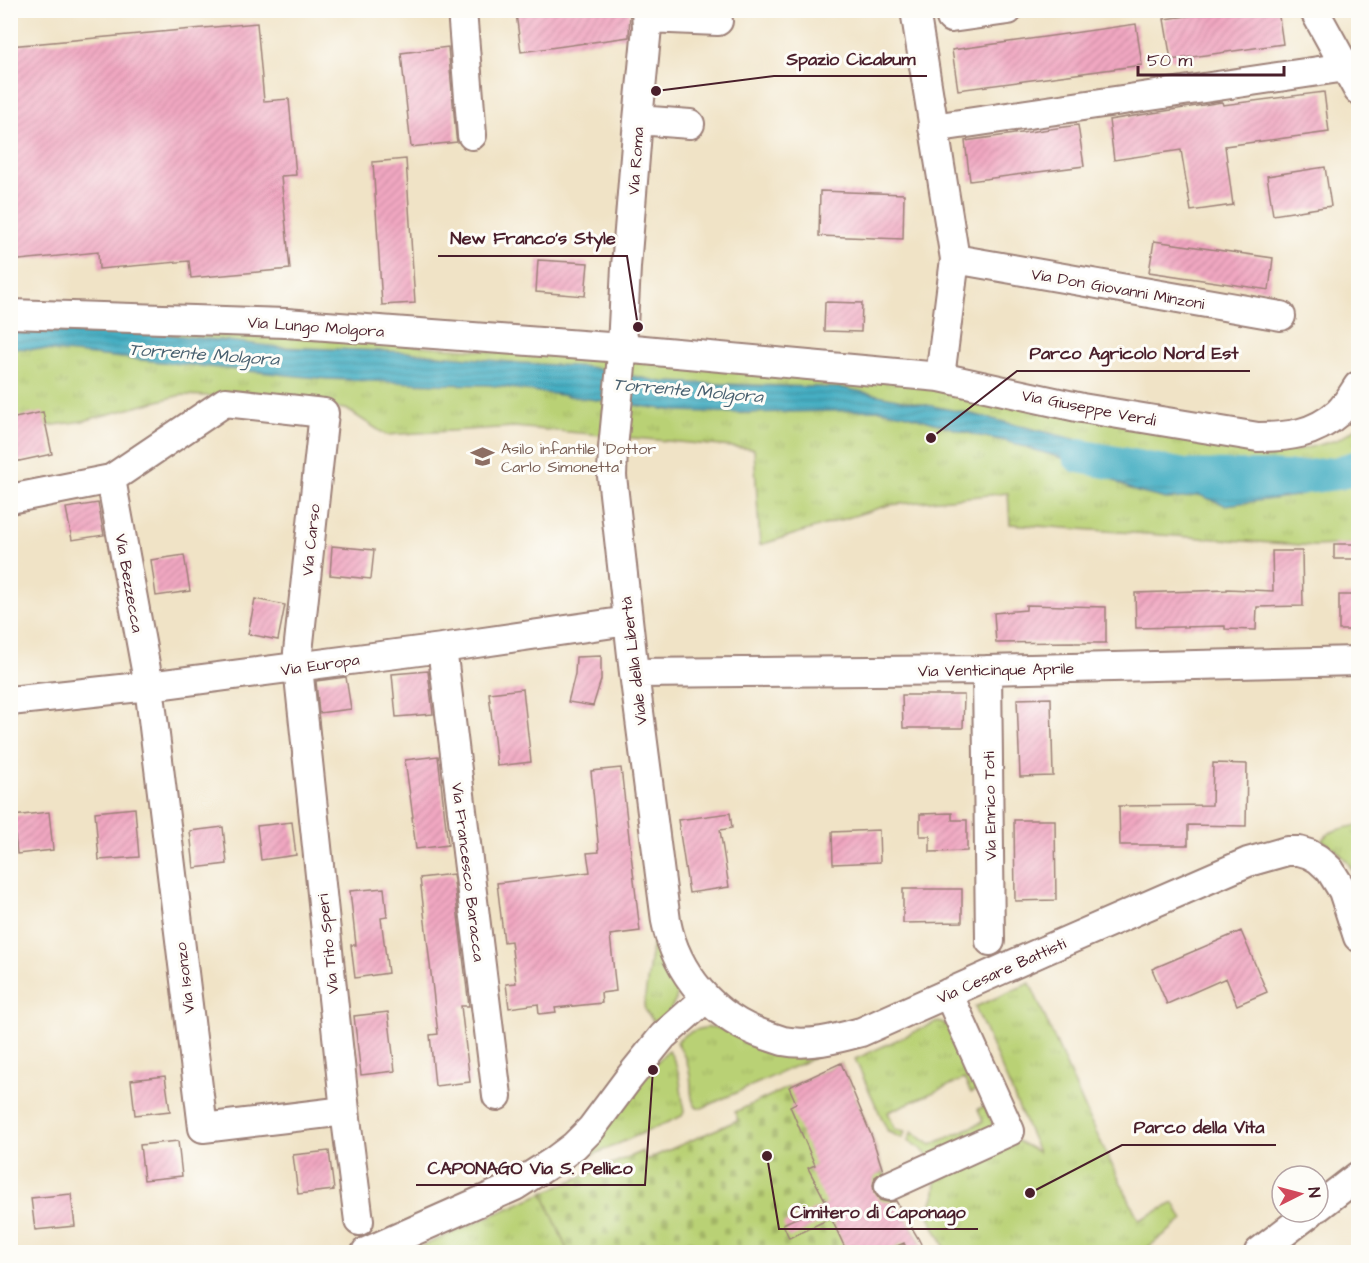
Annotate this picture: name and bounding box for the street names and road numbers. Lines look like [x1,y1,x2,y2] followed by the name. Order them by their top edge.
[623,126,649,196] street label: Via Roma
[1029,263,1207,315] street label: Via Don Giovanni Minzoni
[247,311,385,344] street label: Via Lungo Molgora
[1020,384,1158,432] street label: Via Giuseppe Verdi
[296,503,326,577] street label: Via Carso
[110,532,149,634] street label: Via Bezzecca
[615,595,653,726] street label: Viale della Libertà
[279,649,361,681] street label: Via Europa
[918,658,1075,682] street label: Via Venticinque Aprile
[978,751,1002,861] street label: Via Enrico Toti
[446,781,490,963] street label: Via Francesco Baracca
[312,892,344,995] street label: Via Tito Speri
[934,932,1070,1009] street label: Via Cesare Battisti
[170,941,200,1015] street label: Via Isonzo

